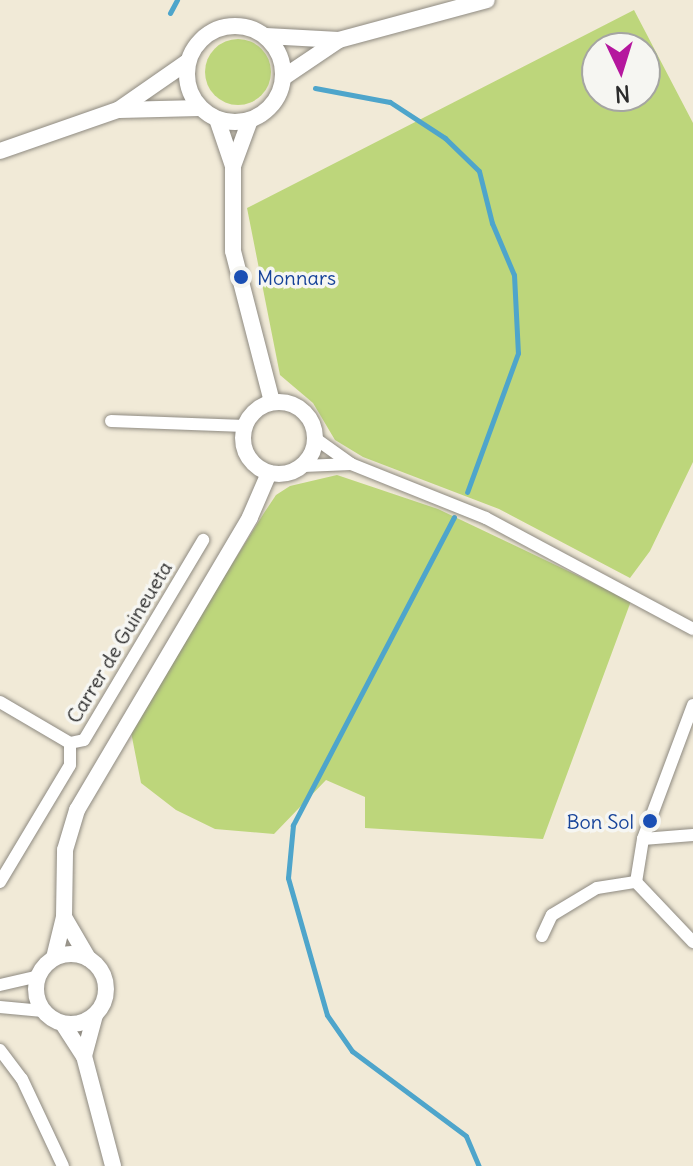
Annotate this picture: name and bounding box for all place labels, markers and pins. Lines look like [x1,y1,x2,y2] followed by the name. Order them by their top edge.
[257,265,336,289] place label: Monnars
[232,268,250,286] marker: Monnars
[566,809,634,833] place label: Bon Sol
[641,812,659,830] marker: Bon Sol

